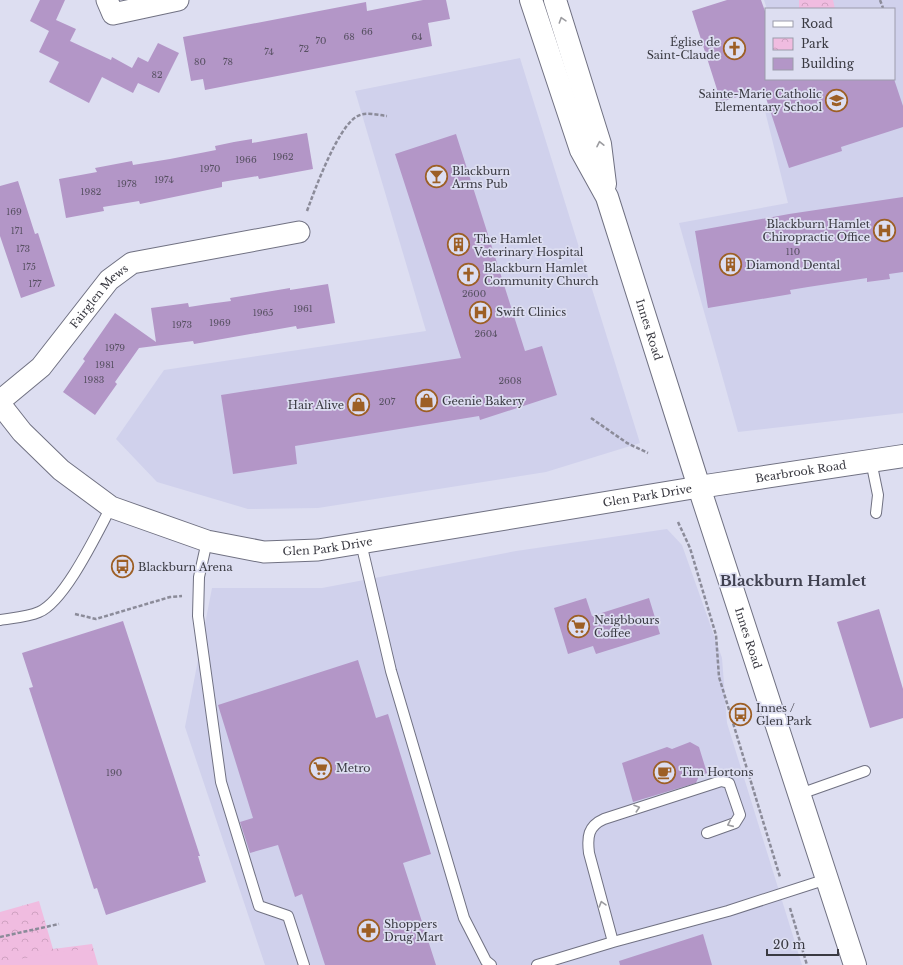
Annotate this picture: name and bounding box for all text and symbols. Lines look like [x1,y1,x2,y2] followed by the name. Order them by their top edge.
[765,8,895,80] legend
[801,16,833,31] text: Road
[558,17,567,24] one-way arrow
[361,26,373,37] house number: 66
[343,31,355,42] house number: 68
[411,31,423,42] house number: 64
[316,35,326,46] house number: 70
[647,35,720,62] place label: Église de Saint-Claude
[722,35,748,61] church icon: Église de Saint-Claude
[801,36,829,51] text: Park
[299,43,309,54] house number: 72
[264,46,274,57] house number: 74
[194,56,206,67] house number: 80
[223,56,233,67] house number: 78
[801,56,855,71] text: Building
[152,69,163,80] house number: 82
[698,87,822,114] place label: Sainte-Marie Catholic Elementary School
[824,87,850,113] school or university icon: Sainte-Marie Catholic Elementary School
[596,141,604,148] one-way arrow
[272,151,294,162] house number: 1962
[235,154,257,165] house number: 1966
[200,163,220,174] house number: 1970
[423,164,449,190] bar icon: Blackburn Arms Pub
[451,164,511,191] place label: Blackburn Arms Pub
[154,174,174,185] house number: 1974
[117,178,137,189] house number: 1978
[81,186,101,197] house number: 1982
[6,206,22,217] house number: 169
[763,217,871,244] place label: Blackburn Hamlet Chiropractic Office
[872,217,898,243] hospital icon: Blackburn Hamlet Chiropractic Office
[11,225,23,236] house number: 171
[445,232,471,258] building icon: The Hamlet Veterinary Hospital
[473,232,584,259] place label: The Hamlet Veterinary Hospital
[16,243,30,254] house number: 173
[786,246,800,257] house number: 110
[718,252,744,278] building icon: Diamond Dental
[746,258,841,272] place label: Diamond Dental
[22,261,36,272] house number: 175
[67,261,131,331] street label: Fairglen Mews
[455,261,481,287] church icon: Blackburn Hamlet Community Church
[484,261,599,288] place label: Blackburn Hamlet Community Church
[28,278,42,289] house number: 177
[462,288,486,299] house number: 2600
[633,297,666,363] street label: Innes Road
[467,299,493,325] hospital icon: Swift Clinics
[293,303,313,314] house number: 1961
[496,305,566,319] place label: Swift Clinics
[253,307,273,318] house number: 1965
[209,317,231,328] house number: 1969
[172,319,192,330] house number: 1973
[474,328,498,339] house number: 2604
[105,342,125,353] house number: 1979
[95,359,115,370] house number: 1981
[84,374,104,385] house number: 1983
[498,375,522,386] house number: 2608
[414,388,440,414] shop icon: Geenie Bakery
[346,392,372,418] shop icon: Hair Alive
[442,394,524,408] place label: Geenie Bakery
[379,396,396,407] house number: 207
[288,398,344,412] place label: Hair Alive
[754,458,848,485] street label: Bearbrook Road
[602,481,693,510] street label: Glen Park Drive
[282,534,373,558] street label: Glen Park Drive
[110,554,136,580] bus stop icon: Blackburn Arena
[138,560,233,574] place label: Blackburn Arena
[720,571,867,590] district label: Blackburn Hamlet
[732,606,765,671] street label: Innes Road
[565,613,591,639] supermarket icon: Neigbbours Coffee
[594,613,659,640] place label: Neigbbours Coffee
[727,701,753,727] bus stop icon: Innes / Glen Park
[756,701,812,728] place label: Innes / Glen Park
[308,755,334,781] supermarket icon: Metro
[652,759,678,785] cafe icon: Tim Hortons
[336,761,371,775] place label: Metro
[680,765,753,779] place label: Tim Hortons
[106,767,122,778] house number: 190
[634,804,641,813] one-way arrow
[727,819,735,827] one-way arrow
[599,901,607,908] one-way arrow
[356,917,382,943] pharmacy icon: Shoppers Drug Mart
[384,917,444,944] place label: Shoppers Drug Mart
[767,931,838,957] scale bar
[773,937,805,952] text: 20 m

